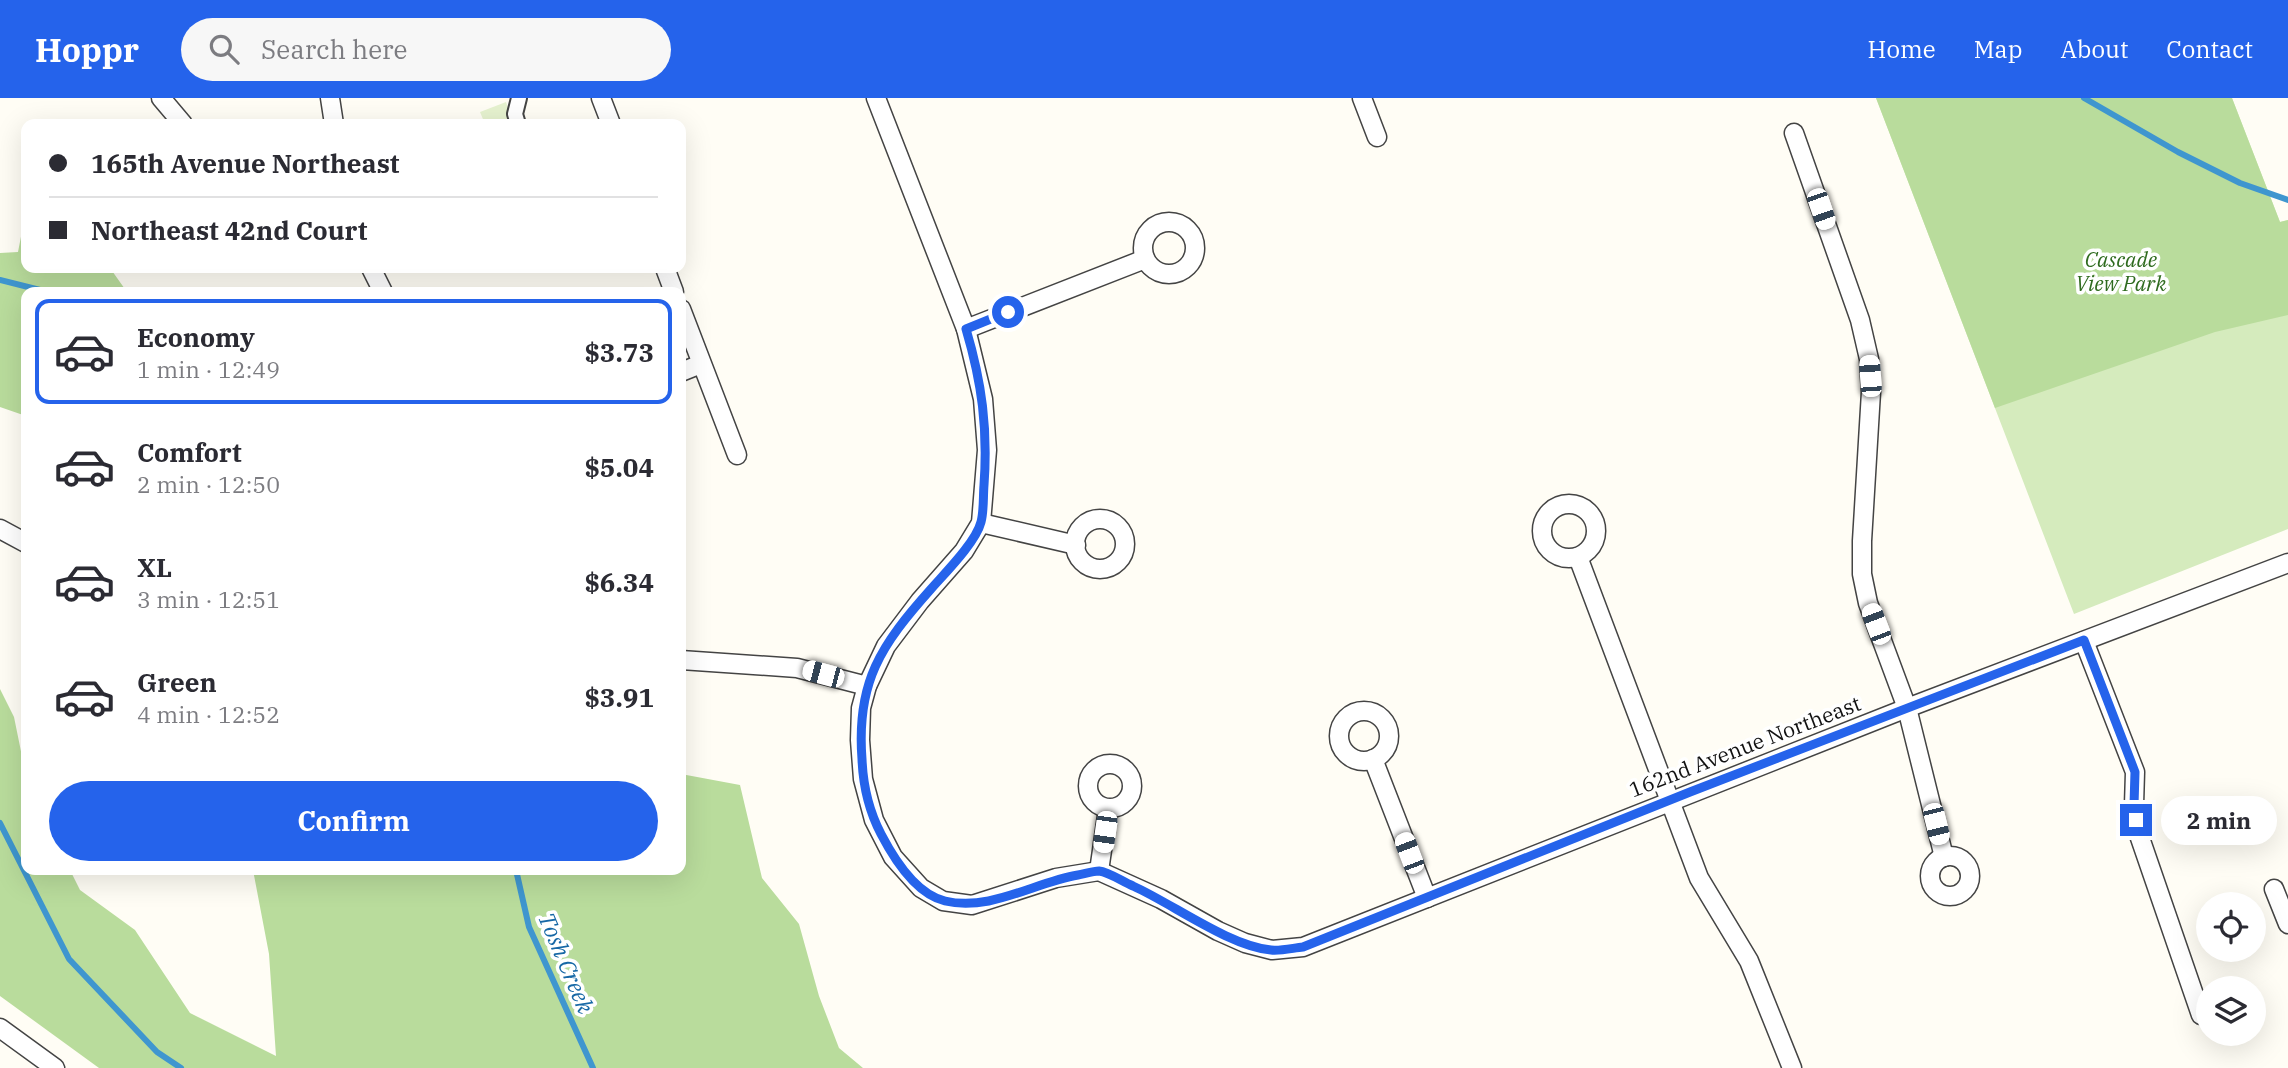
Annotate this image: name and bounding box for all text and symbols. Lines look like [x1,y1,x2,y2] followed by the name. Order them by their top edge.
[181,18,671,81] search box
[35,28,139,71] text: Hoppr
[205,30,243,68] icon: search
[261,32,408,66] text: Search here
[1868,33,1936,65] text: Home
[1974,33,2022,65] text: Map
[2060,33,2128,65] text: About
[2166,33,2253,65] text: Contact
[91,146,399,180] text: 165th Avenue Northeast
[1805,186,1838,232] car
[91,213,367,247] text: Northeast 42nd Court
[2076,245,2167,297] park label: Cascade View Park
[992,296,1024,328] route start
[53,320,116,383] icon: car
[137,320,255,354] text: Economy
[584,335,654,369] text: $3.73
[137,354,280,384] text: 1 min · 12:49
[1859,354,1882,398] car
[53,435,116,498] icon: car
[137,435,242,469] text: Comfort
[584,450,654,484] text: $5.04
[137,469,280,499] text: 2 min · 12:50
[53,550,116,613] icon: car
[137,550,172,584] text: XL
[584,565,654,599] text: $6.34
[137,584,280,614] text: 3 min · 12:51
[1859,601,1894,647] car
[800,658,847,690] car
[53,665,116,728] icon: car
[137,665,217,699] text: Green
[584,680,654,714] text: $3.91
[1625,689,1865,803] street label: 162nd Avenue Northeast
[137,699,280,729] text: 4 min · 12:52
[49,781,658,861] button: Confirm
[2160,796,2276,844] callout: 2 min
[1921,801,1952,847] car
[2120,804,2152,836] route end
[2187,805,2251,835] text: 2 min
[1092,810,1119,854] car
[1392,830,1427,876] car
[2196,892,2266,1046] map controls
[2196,892,2266,962] button: locate
[532,908,602,1018] water label: Tosh Creek
[2196,976,2266,1046] button: layers

